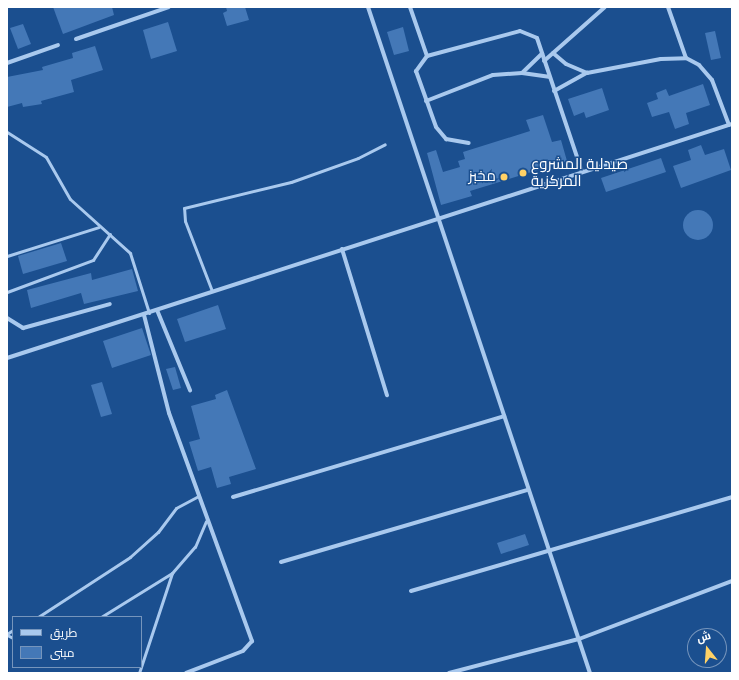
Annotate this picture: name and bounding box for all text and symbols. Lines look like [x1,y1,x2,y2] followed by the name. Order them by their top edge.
[531,155,628,190] place label: صيدلية المشروع المركزية
[468,168,496,186] place label: مخبز
[518,168,528,178] marker: صيدلية المشروع المركزية
[499,172,509,182] marker: مخبز
[12,616,142,668] legend
[50,626,77,641] text: طريق
[687,628,727,668] north arrow
[695,629,712,645] text: ش
[50,646,75,661] text: مبنى

